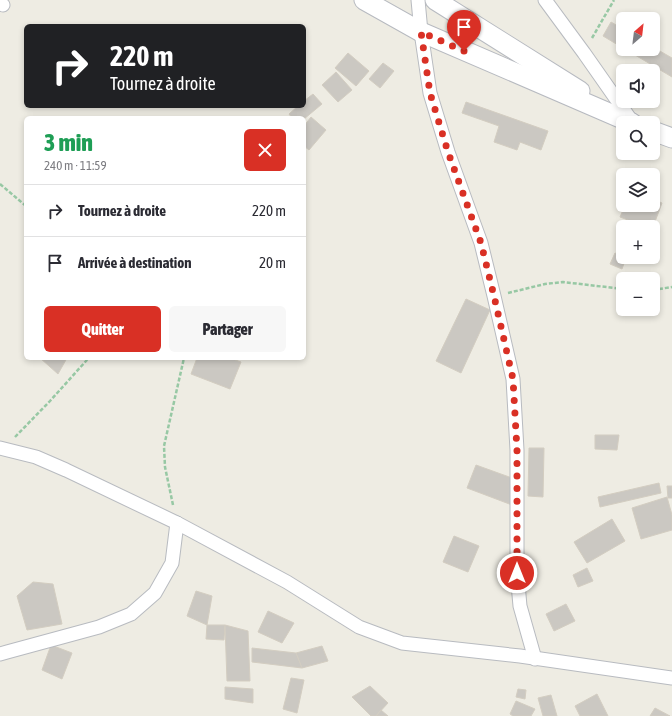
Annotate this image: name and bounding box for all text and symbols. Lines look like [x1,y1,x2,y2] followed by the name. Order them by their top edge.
[447,10,481,51] pin
[616,12,660,56] north arrow
[616,12,660,316] map controls
[453,16,475,38] icon: arrive
[44,40,96,92] icon: right
[110,40,173,72] text: 220 m
[616,64,660,108] button: sound
[110,73,216,94] text: Tournez à droite
[616,116,660,160] button: search
[44,129,93,156] text: 3 min
[244,129,286,171] button: close
[44,158,107,173] text: 240 m · 11:59
[616,168,660,212] button: layers
[44,200,66,222] icon: right
[78,202,166,219] text: Tournez à droite
[252,202,286,219] text: 220 m
[616,220,660,264] button: +
[44,252,66,274] icon: arrive
[78,254,192,271] text: Arrivée à destination
[259,254,286,271] text: 20 m
[616,272,660,316] button: −
[44,306,161,352] button: Quitter
[169,306,286,352] button: Partager
[496,552,538,594] position arrow

